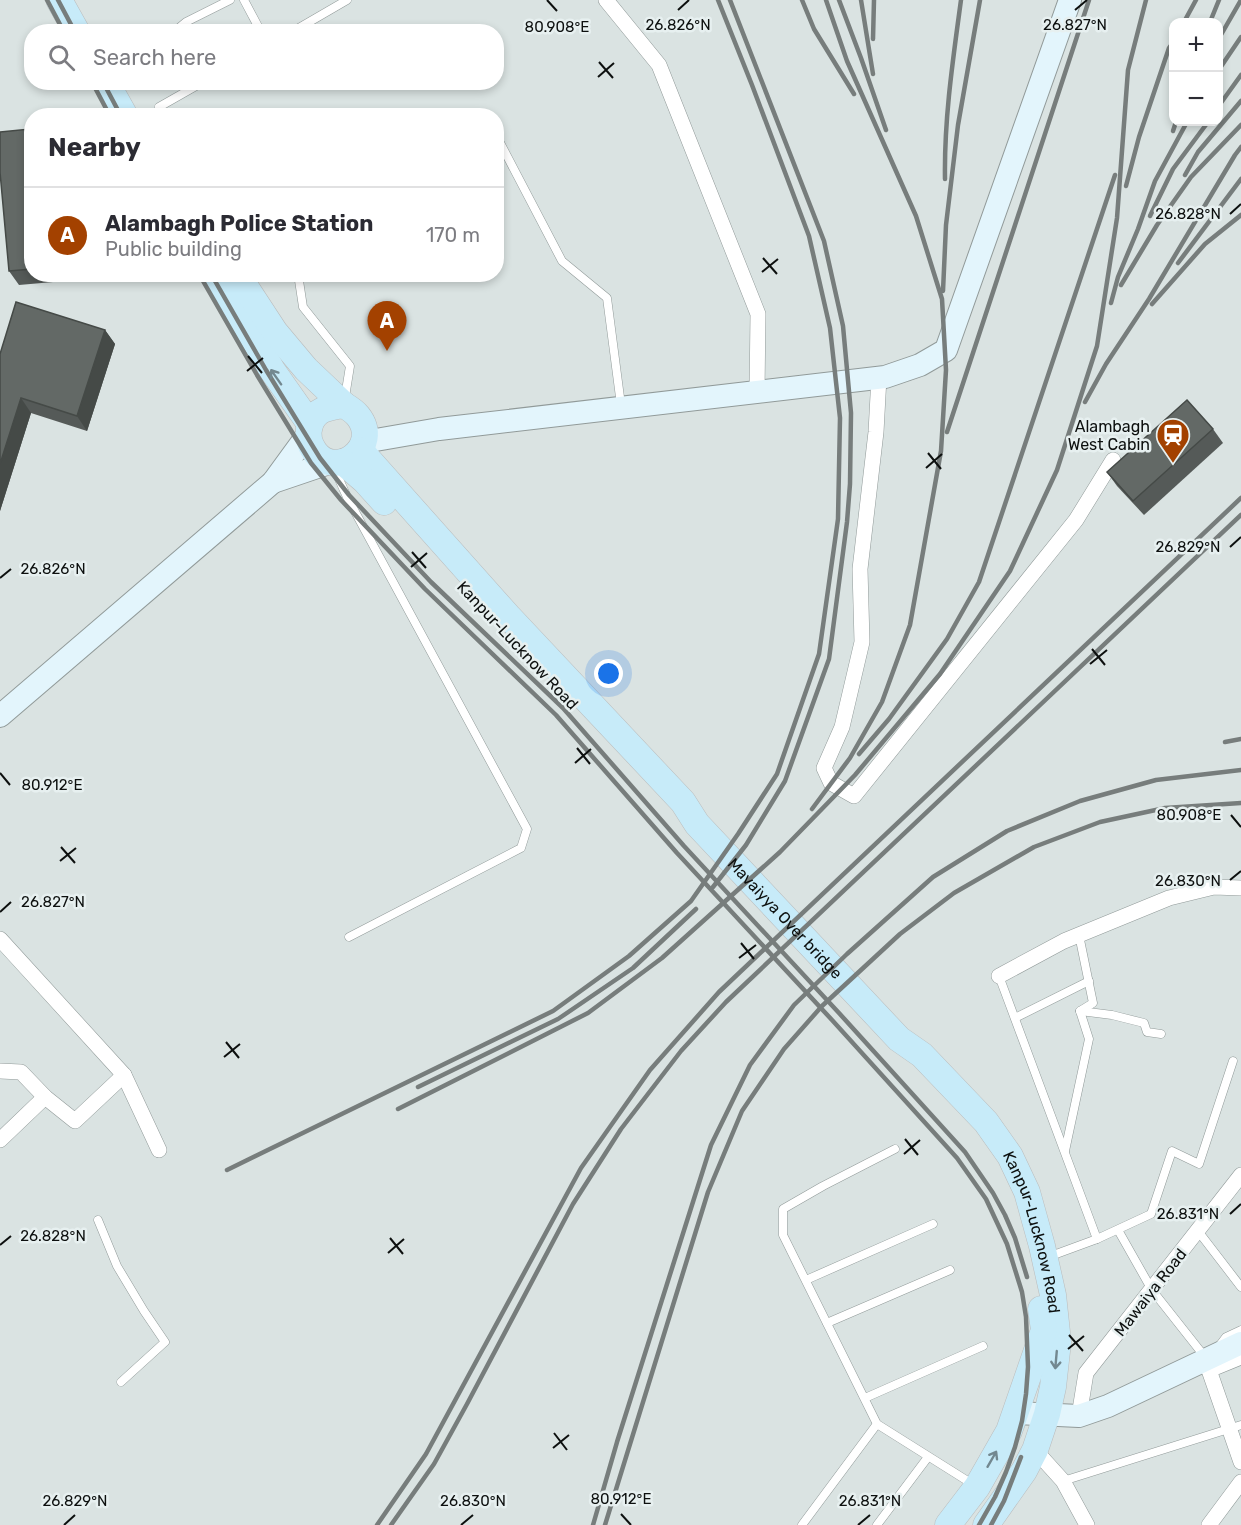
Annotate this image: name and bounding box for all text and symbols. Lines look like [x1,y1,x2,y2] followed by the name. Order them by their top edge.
[645,16,711,34] text: 26.826°N
[1043,16,1107,34] text: 26.827°N
[525,18,589,36] text: 80.908°E
[1169,18,1223,126] map controls
[1169,18,1223,72] button: +
[24,24,504,90] search box
[45,41,78,74] icon: search
[93,44,216,71] text: Search here
[1169,72,1223,126] button: −
[48,132,141,163] text: Nearby
[1155,205,1221,223] text: 26.828°N
[105,210,373,237] text: Alambagh Police Station
[60,223,75,247] text: A
[426,223,480,247] text: 170 m
[105,237,242,261] text: Public building
[368,302,406,351] pin: A
[270,369,282,385] one-way arrow
[1068,417,1150,454] place label: Alambagh West Cabin
[1155,417,1191,464] station icon: Alambagh West Cabin
[1156,538,1220,556] text: 26.829°N
[20,560,86,578] text: 26.826°N
[453,577,582,714] street label: Kanpur-Lucknow Road
[594,659,623,688] your location
[22,776,82,794] text: 80.912°E
[1157,806,1221,824] text: 80.908°E
[724,854,846,983] street label: Mavaiyya Over bridge
[1155,872,1221,890] text: 26.830°N
[21,893,85,911] text: 26.827°N
[999,1148,1064,1314] street label: Kanpur-Lucknow Road
[1157,1205,1219,1223] text: 26.831°N
[20,1227,86,1245] text: 26.828°N
[1110,1245,1191,1340] street label: Mawaiya Road
[1050,1349,1061,1369] one-way arrow
[987,1451,999,1468] one-way arrow
[591,1490,651,1508] text: 80.912°E
[43,1492,107,1510] text: 26.829°N
[440,1492,506,1510] text: 26.830°N
[839,1492,901,1510] text: 26.831°N

